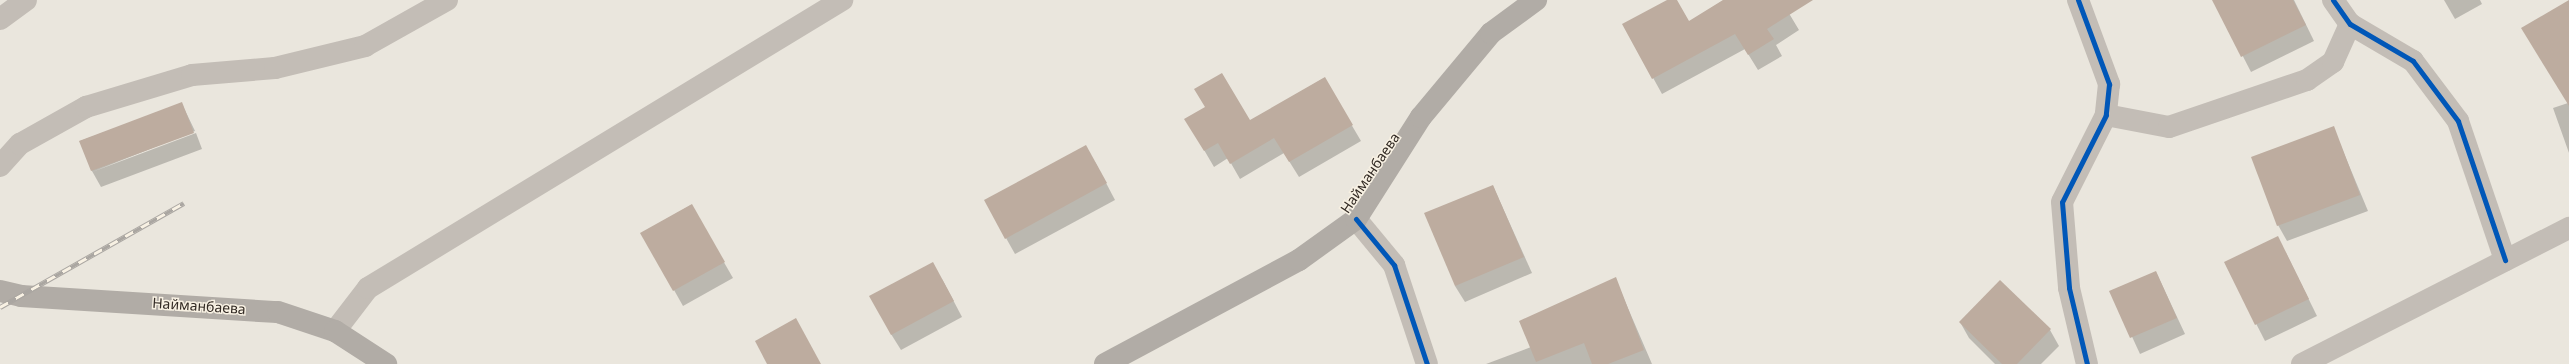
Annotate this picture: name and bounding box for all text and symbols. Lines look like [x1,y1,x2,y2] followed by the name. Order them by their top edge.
[1337,130,1403,216] street label: Найманбаева
[152,294,246,318] street label: Найманбаева

